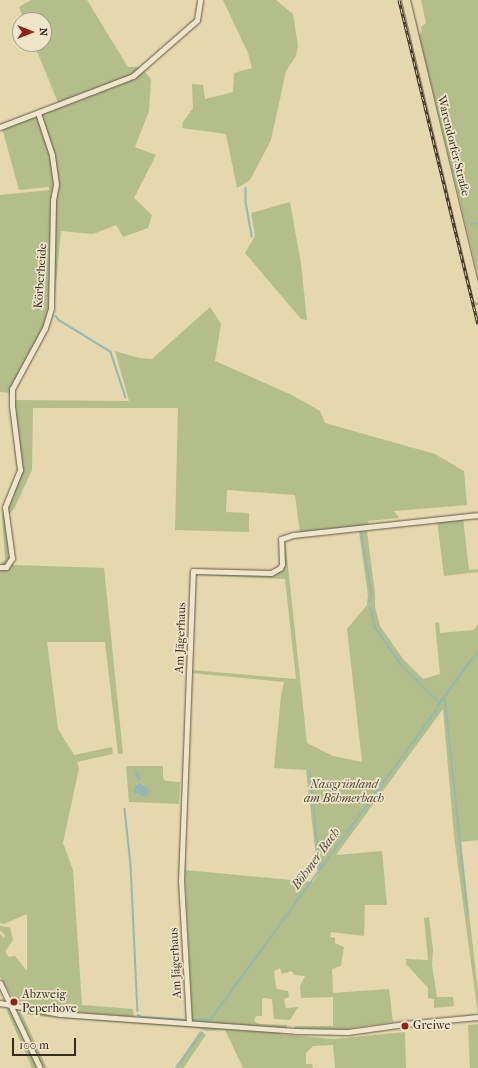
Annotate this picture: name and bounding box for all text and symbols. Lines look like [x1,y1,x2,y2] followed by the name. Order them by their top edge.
[12,12,52,52] north arrow
[37,28,50,36] text: N
[434,94,472,198] street label: Warendorfer Straße
[32,243,50,309] street label: Körberheide
[173,602,189,674] street label: Am Jägerhaus
[304,778,384,806] park label: Nassgrünland am Böhmerbach
[288,825,344,893] water label: Böhmer Bach
[167,927,185,999] street label: Am Jägerhaus
[22,988,77,1016] place label: Abzweig Peperhove
[9,997,19,1007] marker: Abzweig Peperhove
[413,1019,450,1033] place label: Greiwe
[400,1021,410,1031] marker: Greiwe
[14,1030,78,1056] scale bar
[19,1038,49,1052] text: 100 m

